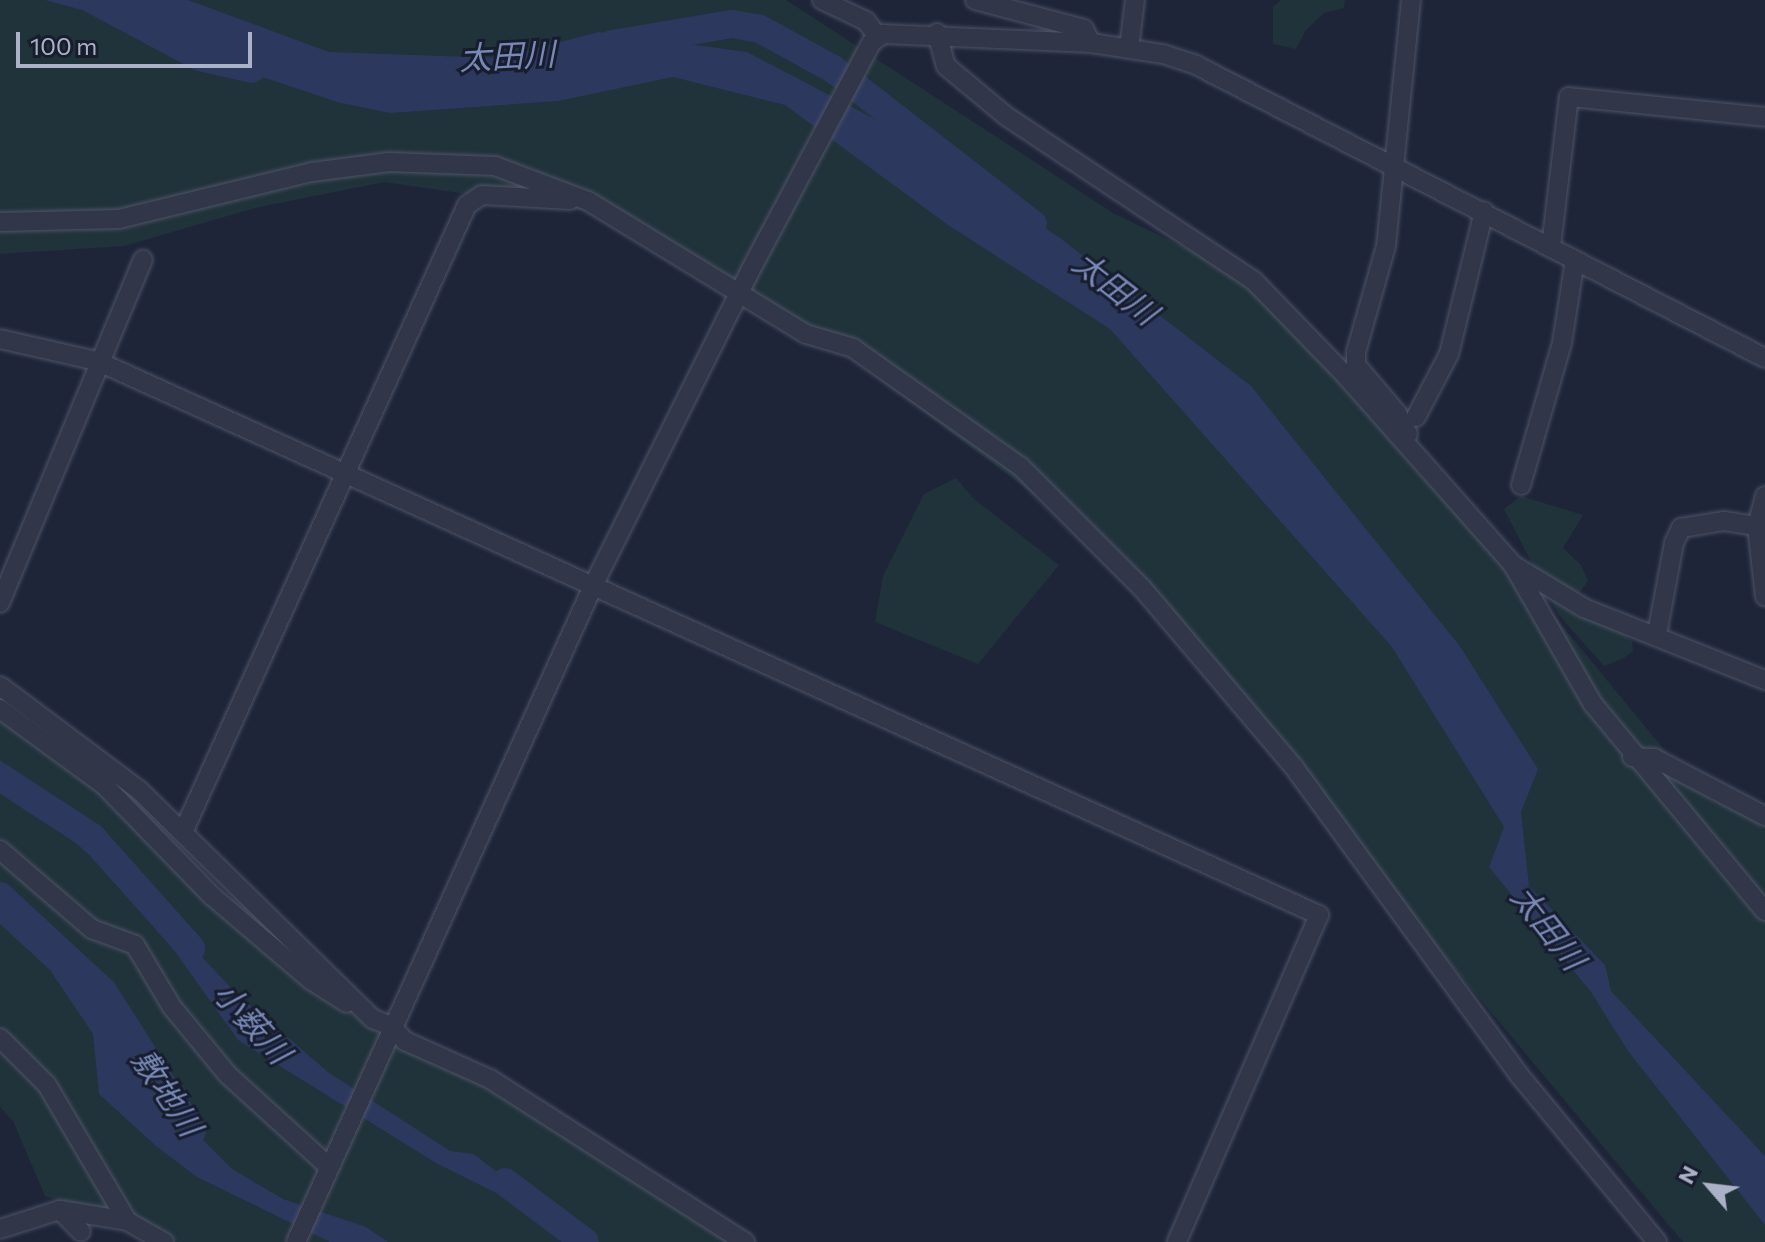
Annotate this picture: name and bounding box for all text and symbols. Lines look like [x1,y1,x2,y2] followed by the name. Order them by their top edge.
[20,16,256,66] scale bar
[30,31,97,60] text: 100 m
[458,33,556,77] water label: 太田川
[1066,242,1166,332] water label: 太田川
[1504,877,1594,977] water label: 太田川
[207,973,299,1071] water label: 小薮川
[125,1041,211,1143] water label: 敷地川
[1669,1146,1749,1226] north arrow
[1672,1161,1703,1188] text: N

